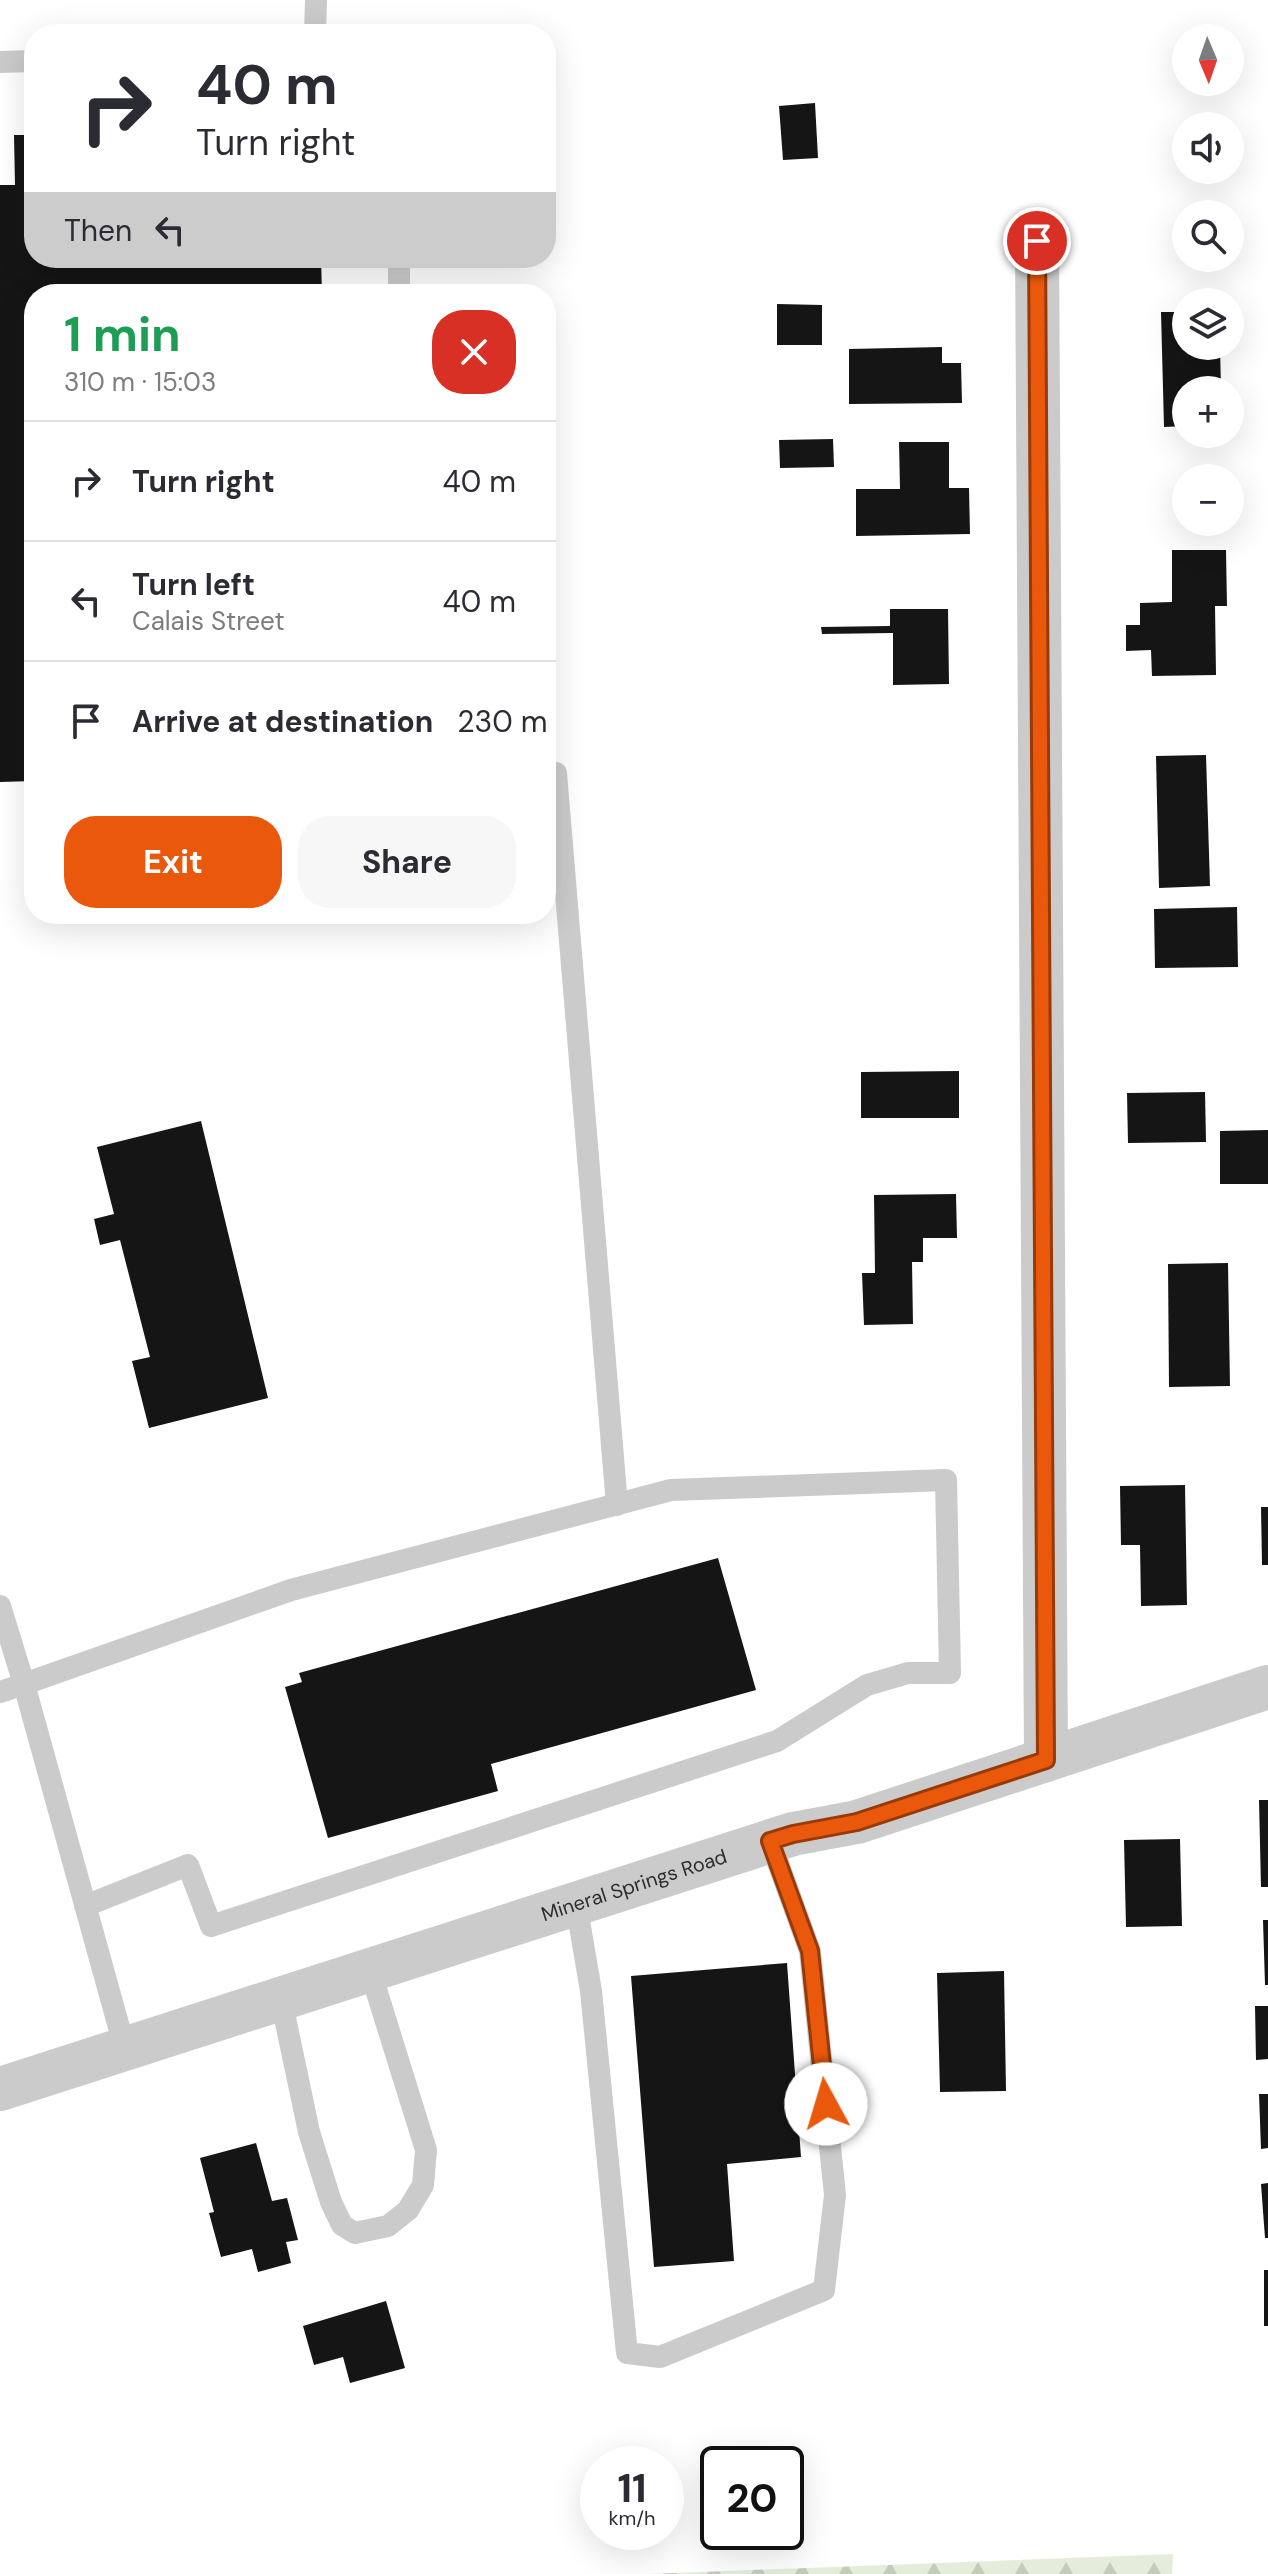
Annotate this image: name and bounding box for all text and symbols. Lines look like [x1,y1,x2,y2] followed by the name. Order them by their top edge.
[1172,24,1244,96] north arrow
[1172,24,1244,536] map controls
[196,48,338,121] text: 40 m
[64,56,168,160] icon: right
[1172,112,1244,184] button: sound
[196,119,355,166] text: Turn right
[1172,200,1244,272] button: search
[1003,207,1071,275] pin
[148,208,192,252] icon: left
[64,211,132,250] text: Then
[1015,219,1059,263] icon: arrive
[1172,288,1244,360] button: layers
[64,303,181,366] text: 1 min
[432,310,516,394] button: close
[64,365,216,399] text: 310 m · 15:03
[1172,376,1244,448] button: +
[64,459,108,503] icon: right
[132,462,275,501] text: Turn right
[443,462,516,501] text: 40 m
[1172,464,1244,536] button: −
[132,565,255,604] text: Turn left
[64,579,108,623] icon: left
[443,582,516,621] text: 40 m
[132,604,285,638] text: Calais Street
[64,699,108,743] icon: arrive
[132,702,433,741] text: Arrive at destination
[457,702,547,741] text: 230 m
[64,816,282,908] button: Exit
[298,816,516,908] button: Share
[538,1843,730,1927] street label: Mineral Springs Road
[784,2062,868,2146] position arrow
[700,2446,804,2550] speed limit sign: 20
[617,2462,647,2514] text: 11
[608,2505,656,2531] text: km/h

